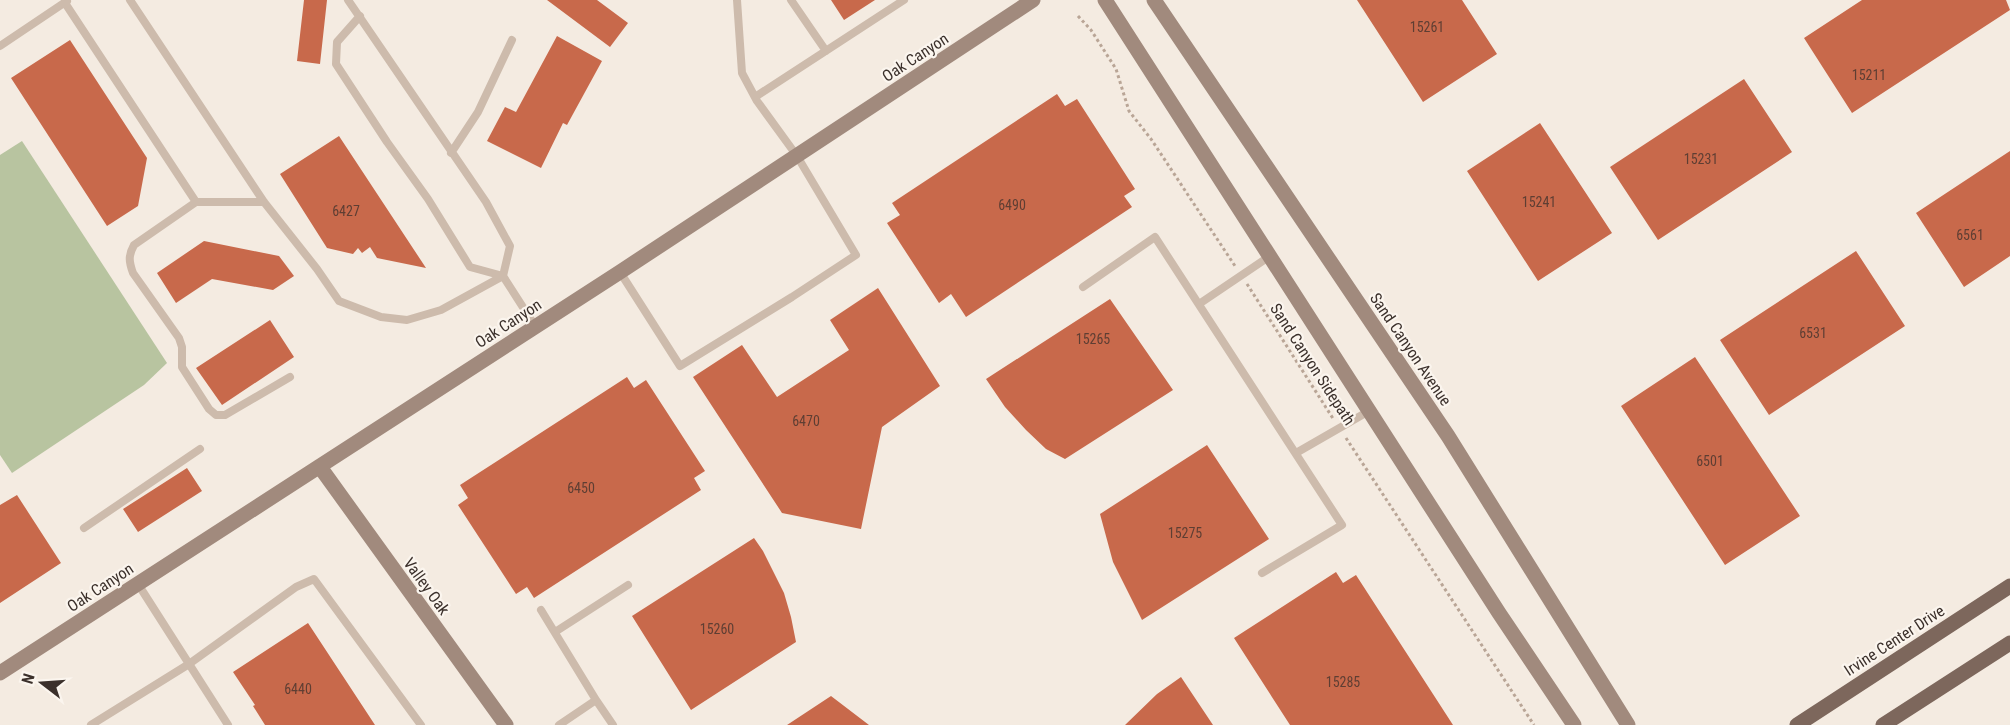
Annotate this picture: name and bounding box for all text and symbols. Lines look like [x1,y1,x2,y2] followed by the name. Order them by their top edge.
[1410,19,1444,35] house number: 15261
[879,29,952,86] street label: Oak Canyon
[1852,67,1886,83] house number: 15211
[1684,151,1718,167] house number: 15231
[1522,194,1556,210] house number: 15241
[998,197,1026,213] house number: 6490
[332,203,360,219] house number: 6427
[1956,227,1984,243] house number: 6561
[1366,289,1455,409] street label: Sand Canyon Avenue
[472,295,545,352] street label: Oak Canyon
[1266,300,1359,429] street label: Sand Canyon Sidepath
[1799,325,1827,341] house number: 6531
[1076,331,1110,347] house number: 15265
[792,413,820,429] house number: 6470
[1696,453,1724,469] house number: 6501
[567,480,595,496] house number: 6450
[1168,525,1202,541] house number: 15275
[400,554,454,619] street label: Valley Oak
[64,559,137,616] street label: Oak Canyon
[1841,601,1948,680] street label: Irvine Center Drive
[700,621,734,637] house number: 15260
[12,653,72,713] north arrow
[18,671,39,686] text: N
[1326,674,1360,690] house number: 15285
[284,681,312,697] house number: 6440

